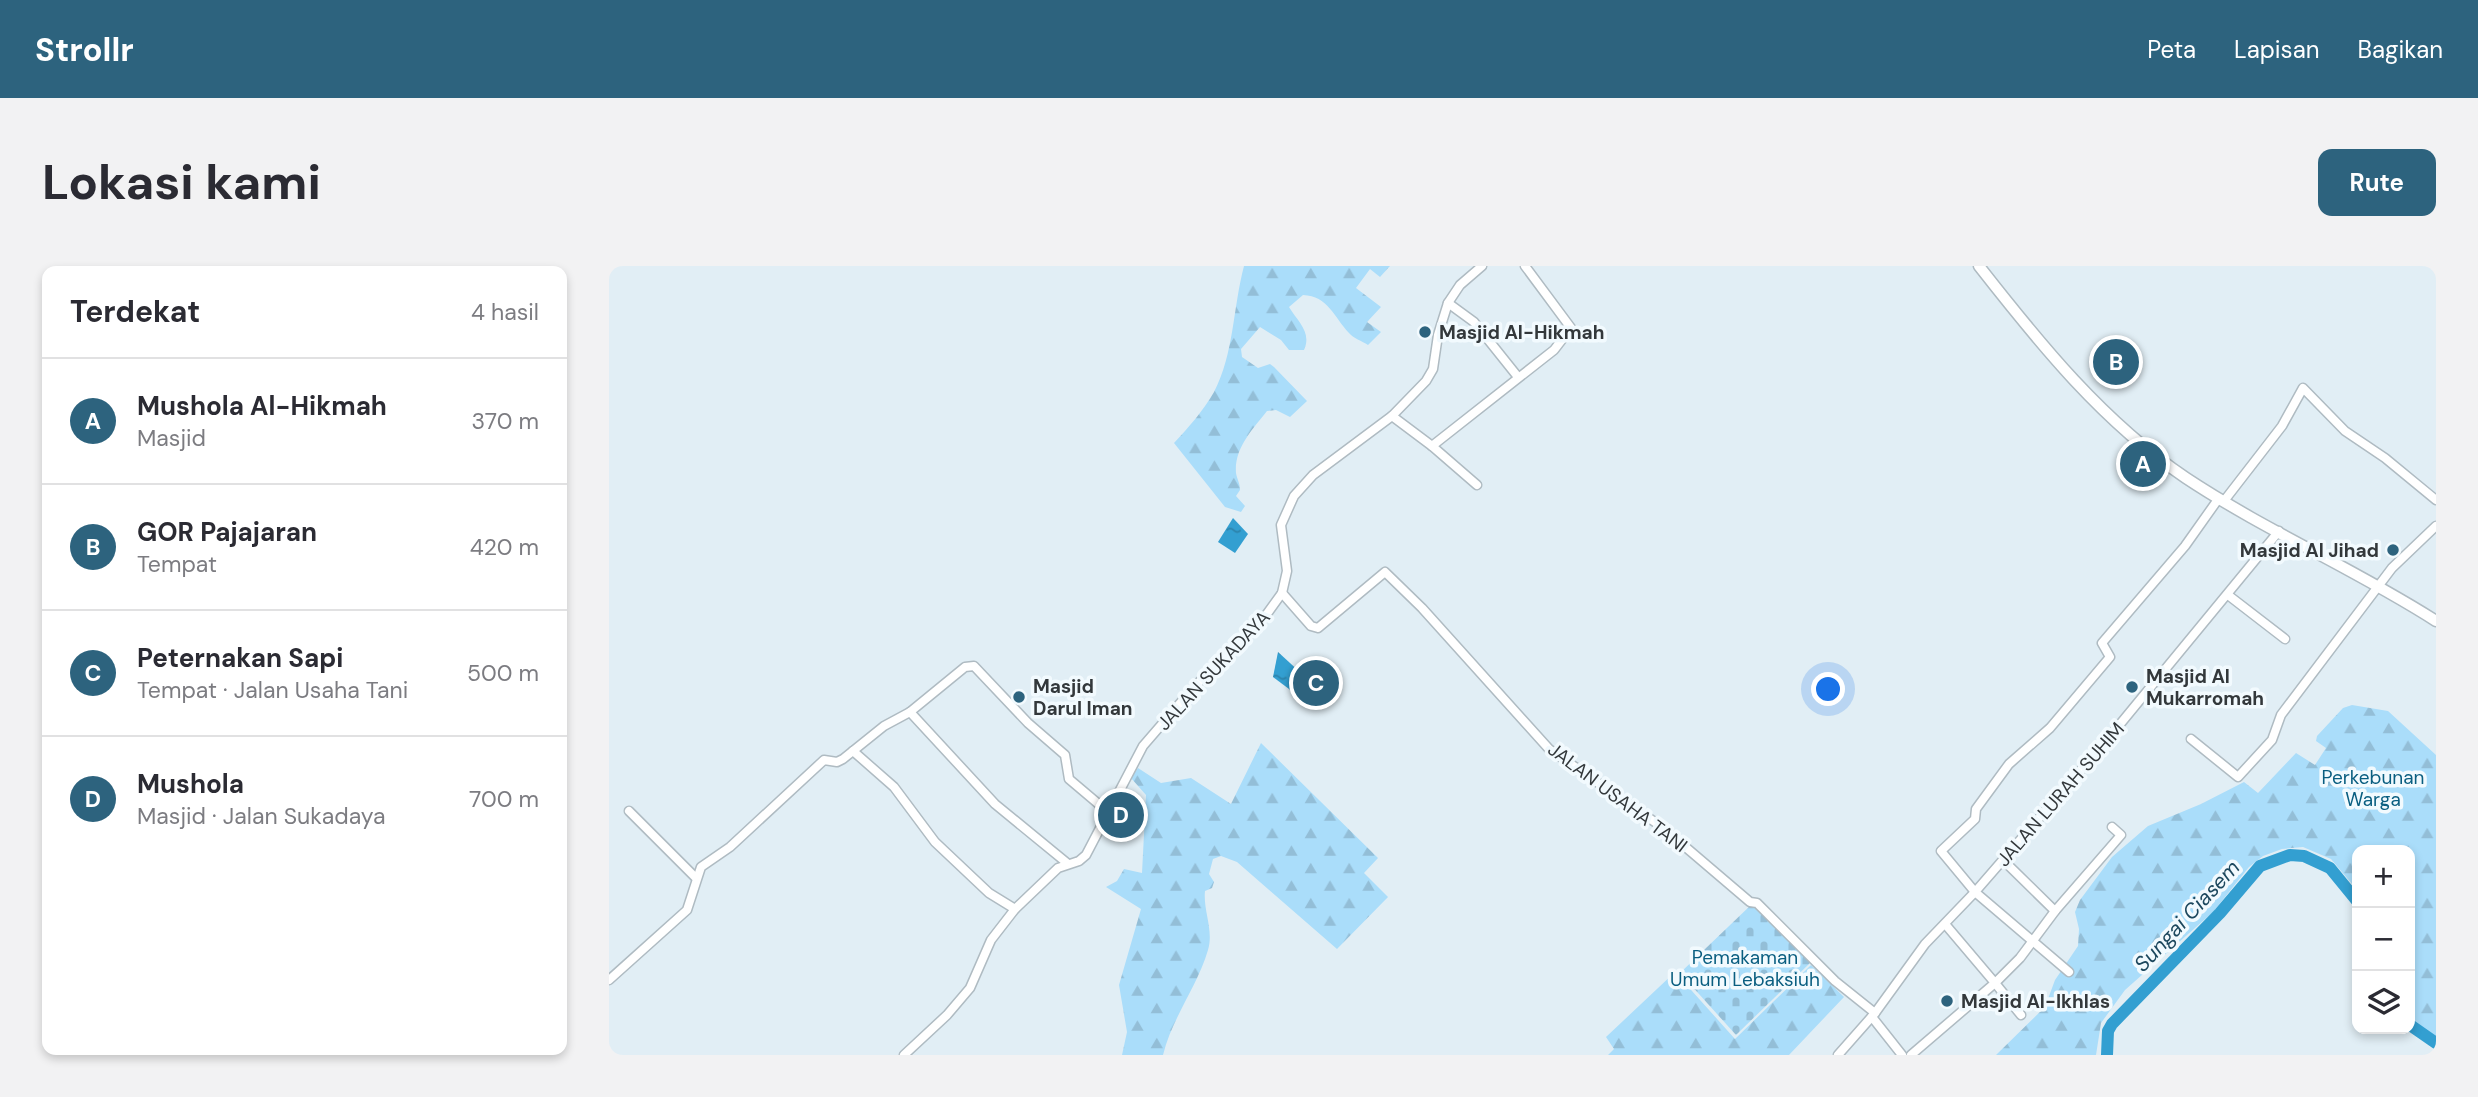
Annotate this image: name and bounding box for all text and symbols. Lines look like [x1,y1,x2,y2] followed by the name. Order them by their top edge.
[35,28,134,71] text: Strollr
[2147,34,2196,65] text: Peta
[2234,34,2319,65] text: Lapisan
[2357,34,2443,65] text: Bagikan
[2318,149,2436,216] button: Rute
[42,150,321,214] text: Lokasi kami
[70,292,200,331] text: Terdekat
[471,297,539,327] text: 4 hasil
[1439,320,1604,345] place label: Masjid Al-Hikmah
[1417,324,1433,340] marker: Masjid Al-Hikmah
[2093,336,2139,388] pin: B
[137,389,387,423] text: Mushola Al-Hikmah
[85,406,101,436] text: A
[471,406,539,436] text: 370 m
[137,423,206,453] text: Masjid
[2120,438,2166,490] pin: A
[137,515,317,549] text: GOR Pajajaran
[86,532,100,562] text: B
[470,532,539,562] text: 420 m
[2240,538,2379,563] place label: Masjid Al Jihad
[2385,542,2401,558] marker: Masjid Al Jihad
[137,549,217,579] text: Tempat
[1151,605,1276,736] street label: JALAN SUKADAYA
[137,641,343,675] text: Peternakan Sapi
[1293,657,1339,709] pin: C
[85,658,101,688] text: C
[467,658,539,688] text: 500 m
[2146,664,2264,711] place label: Masjid Al Mukarromah
[1811,672,1845,706] your location
[1033,674,1132,721] place label: Masjid Darul Iman
[137,675,408,705] text: Tempat · Jalan Usaha Tani
[2124,679,2140,695] marker: Masjid Al Mukarromah
[1011,689,1027,705] marker: Masjid Darul Iman
[1991,717,2130,872] street label: JALAN LURAH SUHIM
[1543,737,1692,858] street label: JALAN USAHA TANI
[2322,765,2424,812] park label: Perkebunan Warga
[137,767,244,801] text: Mushola
[85,784,101,814] text: D
[469,784,539,814] text: 700 m
[1098,789,1144,841] pin: D
[137,801,385,831] text: Masjid · Jalan Sukadaya
[2352,845,2415,1034] map controls
[2352,845,2415,908] button: +
[2128,854,2246,978] water label: Sungai Ciasem
[2352,908,2415,971] button: −
[1670,945,1820,992] park label: Pemakaman Umum Lebaksiuh
[2352,971,2415,1034] button: layers
[1961,989,2110,1014] place label: Masjid Al-Ikhlas
[1939,993,1955,1009] marker: Masjid Al-Ikhlas

